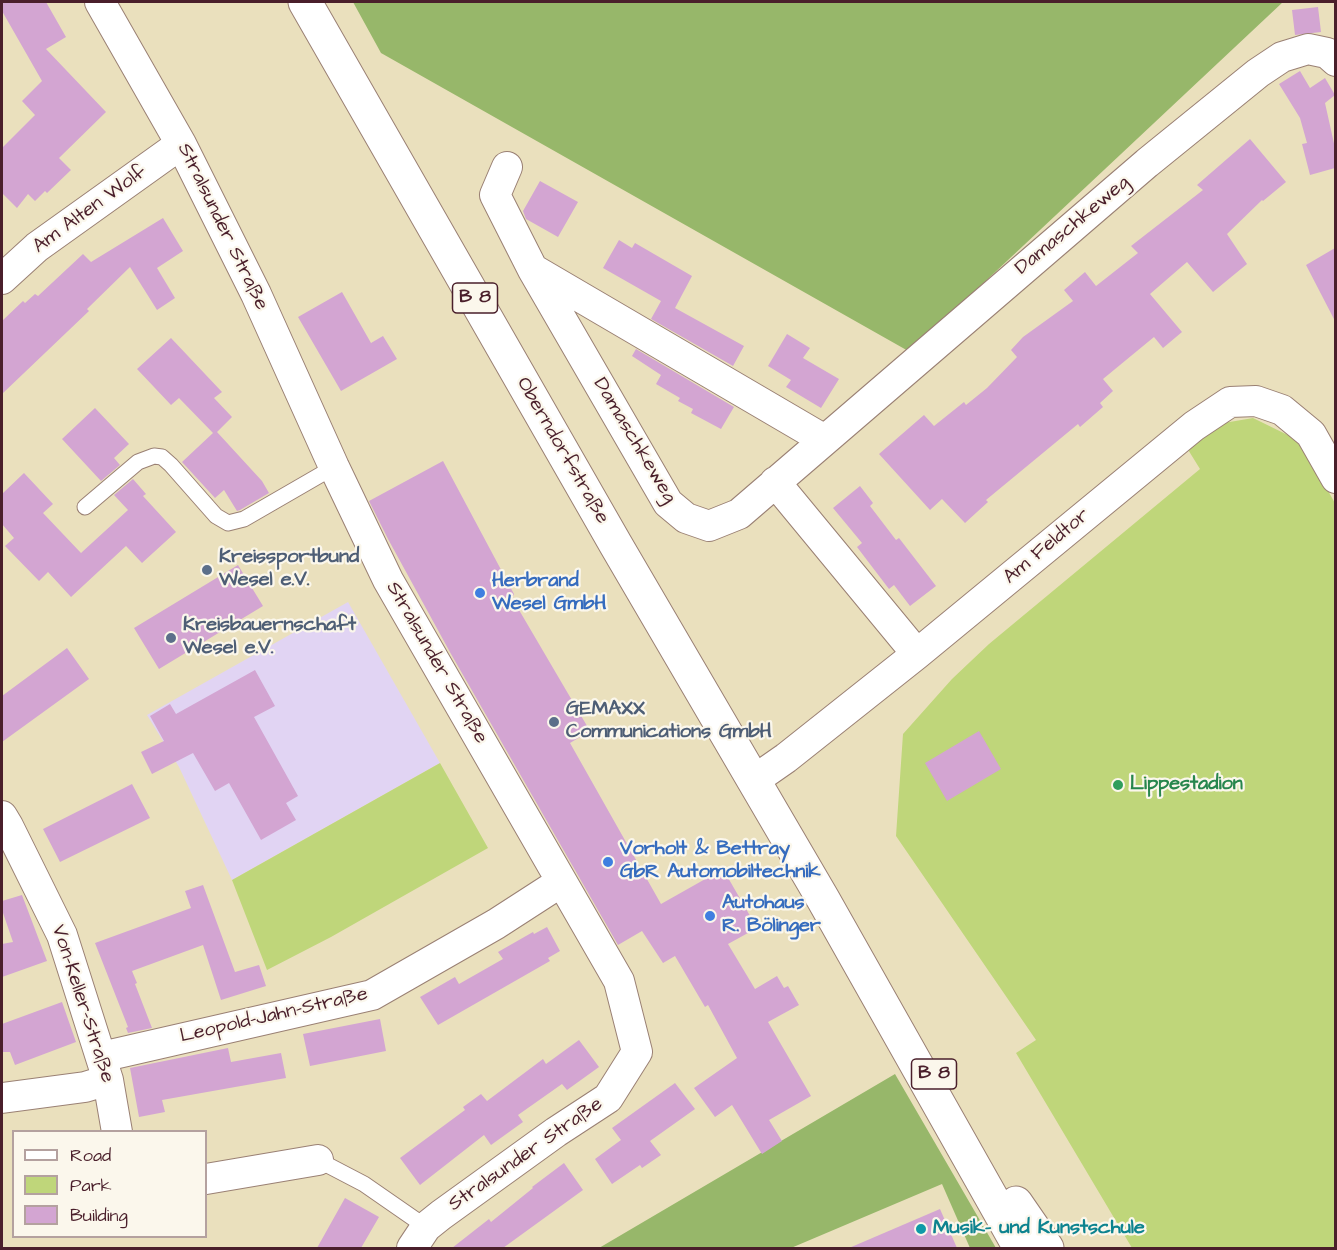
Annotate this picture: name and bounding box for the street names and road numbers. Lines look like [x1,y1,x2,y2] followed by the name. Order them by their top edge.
[171,140,273,314] street label: Stralsunder Straße
[29,161,151,259] street label: Am Alten Wolf
[1011,171,1135,281] street label: Damaschkeweg
[452,283,498,313] road number: B 8
[510,373,614,529] street label: Oberndorfstraße
[587,374,681,508] street label: Damaschkeweg
[999,504,1095,590] street label: Am Feldtor
[380,578,492,748] street label: Stralsunder Straße
[45,922,119,1086] street label: Von-Keller-Straße
[178,983,370,1049] street label: Leopold-Jahn-Straße
[912,1059,956,1089] road number: B 8
[444,1093,608,1217] street label: Stralsunder Straße

